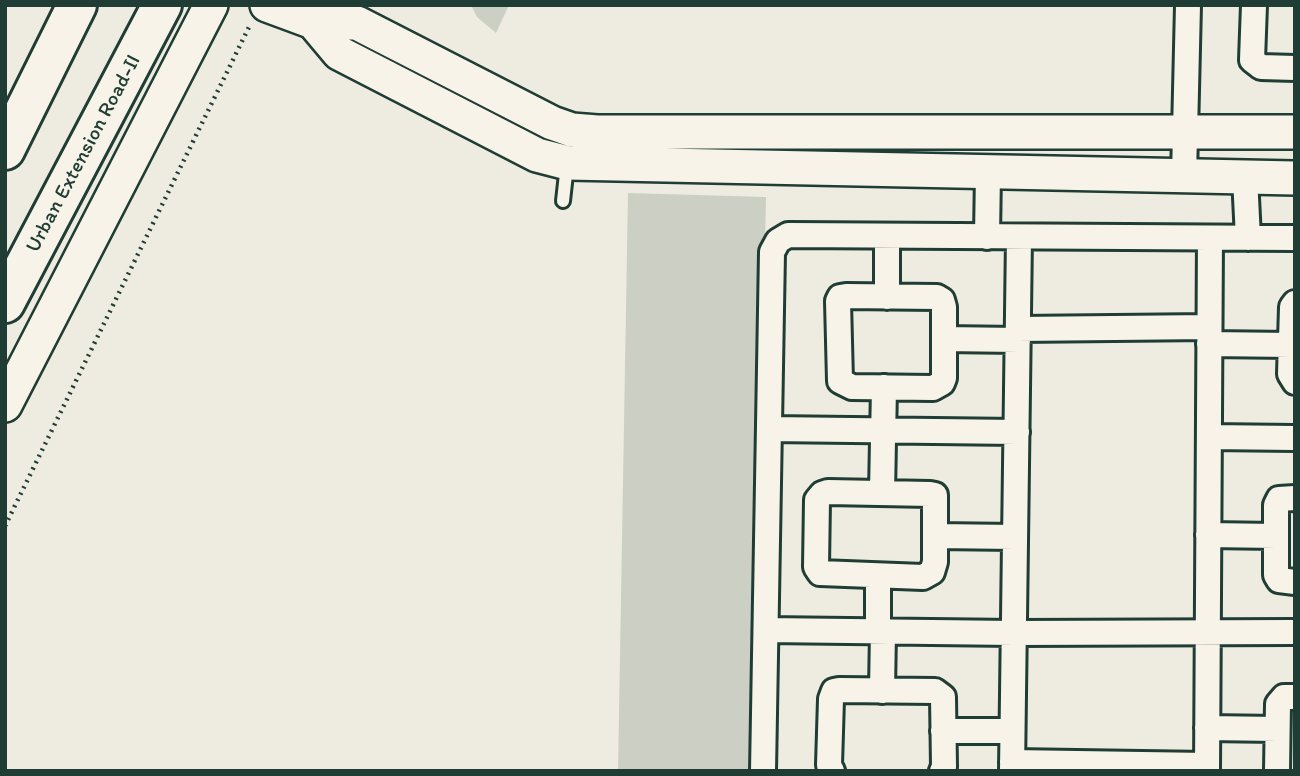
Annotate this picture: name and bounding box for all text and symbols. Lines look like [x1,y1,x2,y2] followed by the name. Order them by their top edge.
[21,51,147,257] street label: Urban Extension Road-II

